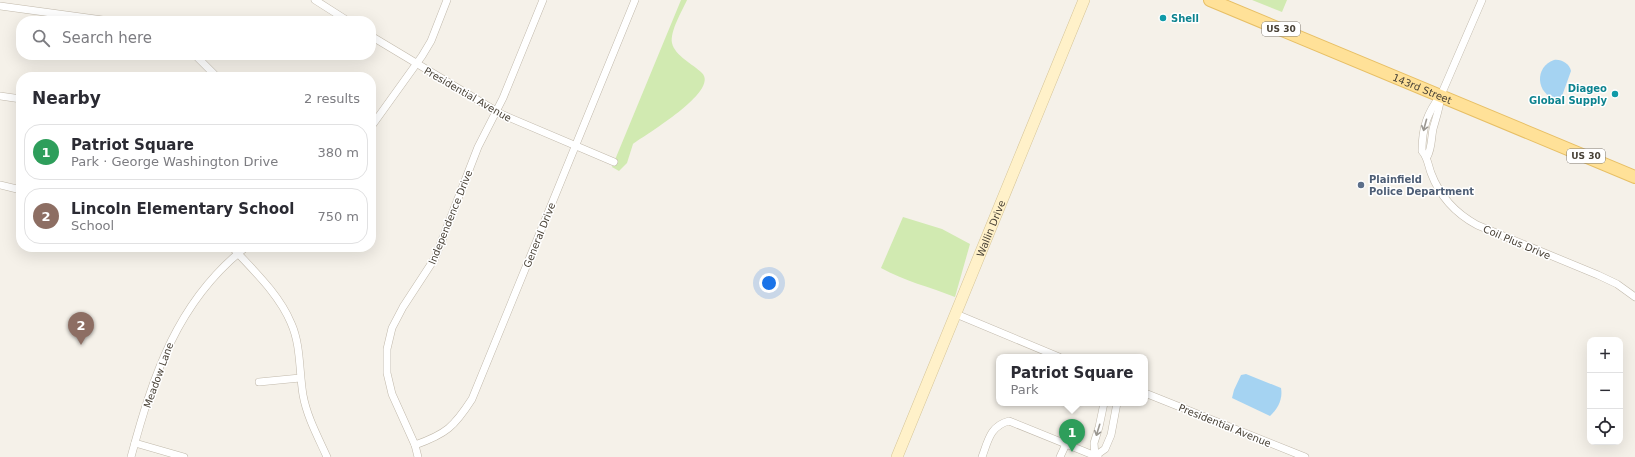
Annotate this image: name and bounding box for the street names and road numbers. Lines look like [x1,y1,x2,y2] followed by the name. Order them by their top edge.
[1262,22,1300,36] road number: US 30
[422,65,513,124] street label: Presidential Avenue
[1391,72,1453,106] street label: 143rd Street
[1567,149,1605,163] road number: US 30
[426,168,474,266] street label: Independence Drive
[975,199,1007,258] street label: Wallin Drive
[521,201,558,269] street label: General Drive
[1482,223,1552,262] street label: Coil Plus Drive
[142,341,175,409] street label: Meadow Lane
[1177,402,1273,449] street label: Presidential Avenue

